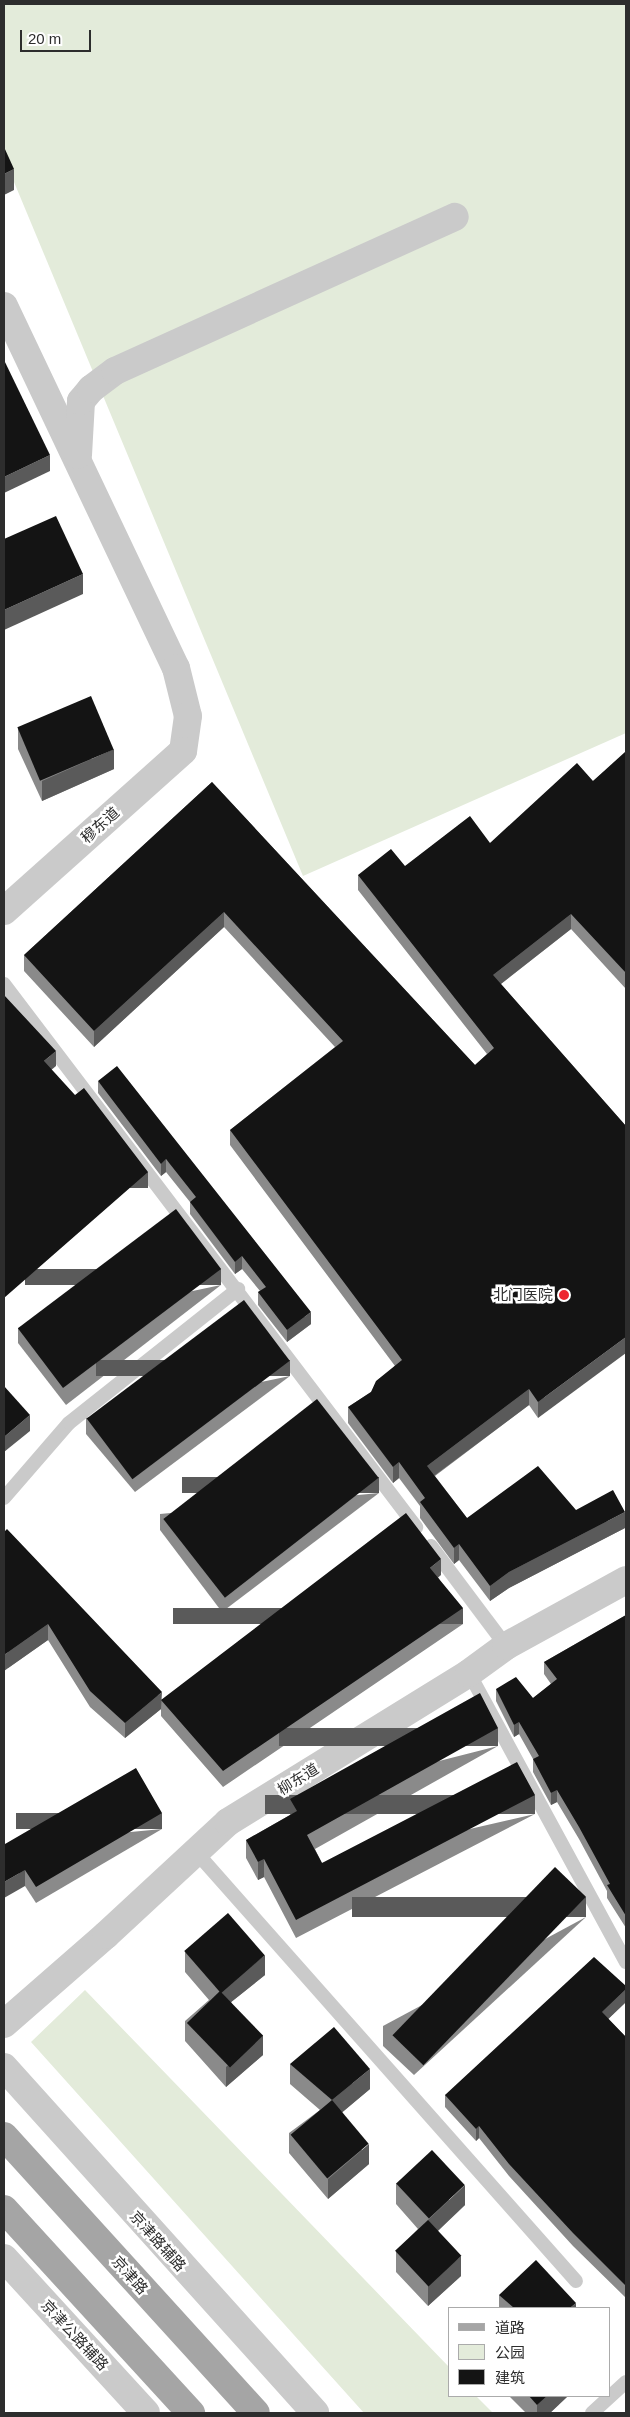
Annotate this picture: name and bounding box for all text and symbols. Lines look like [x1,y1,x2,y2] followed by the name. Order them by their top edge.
[22,20,94,52] scale bar
[28,30,61,47] text: 20 m
[77,803,123,847] street label: 穆东道
[493,1286,553,1304] place label: 北门医院
[557,1288,571,1302] marker: 北门医院
[274,1759,322,1799] street label: 柳东道
[126,2207,190,2275] street label: 京津路辅路
[108,2252,152,2298] street label: 京津路
[38,2296,112,2374] street label: 京津公路辅路
[448,2307,610,2397] legend
[495,2319,525,2336] text: 道路
[495,2344,525,2361] text: 公园
[495,2369,525,2386] text: 建筑

